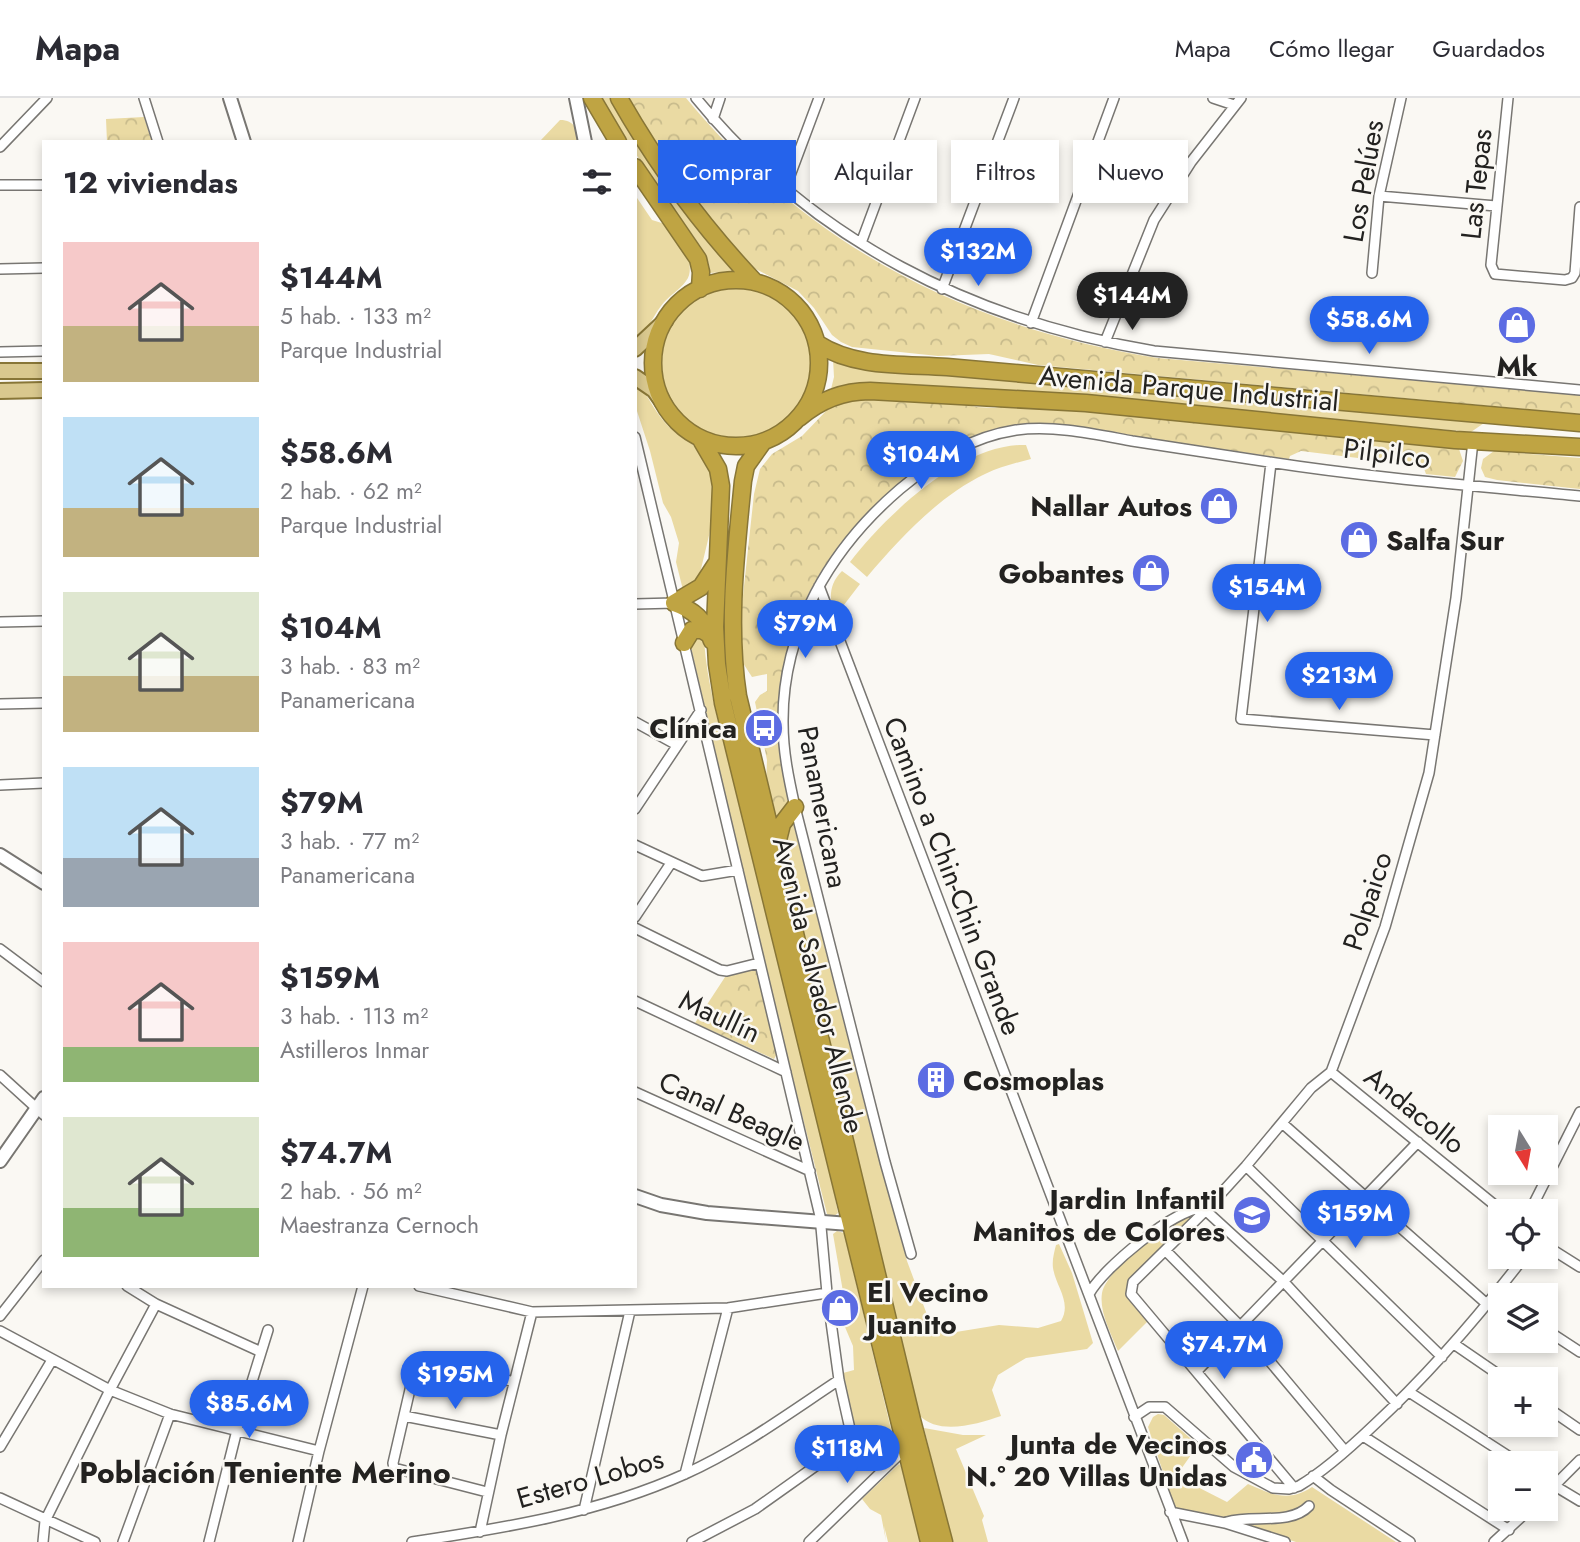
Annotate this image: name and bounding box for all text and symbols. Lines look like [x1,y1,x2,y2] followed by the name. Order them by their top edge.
[35,25,120,72] text: Mapa
[1175,31,1231,66] text: Mapa
[1269,31,1394,66] text: Cómo llegar
[1432,31,1545,66] text: Guardados
[1333,117,1394,245] street label: Los Pelúes
[1450,127,1503,241] street label: Las Tepas
[658,140,796,203] chip: Comprar
[810,140,937,203] chip: Alquilar
[951,140,1059,203] chip: Filtros
[1073,140,1188,203] chip: Nuevo
[63,161,238,204] text: 12 viviendas
[578,163,616,201] icon: filters
[929,228,1027,288] pin: $132M
[940,234,1016,268] text: $132M
[280,256,383,299] text: $144M
[119,270,203,354] icon: home
[1083,272,1181,332] pin: $144M
[1093,278,1171,312] text: $144M
[1312,296,1426,356] pin: $58.6M
[280,299,431,333] text: 5 hab. · 133 m²
[1326,302,1412,336] text: $58.6M
[1496,304,1538,346] shop icon: Mk
[280,333,442,367] text: Parque Industrial
[1496,346,1538,387] place label: Mk
[1037,355,1341,422] street label: Avenida Parque Industrial
[1341,428,1433,479] street label: Pilpilco
[280,431,393,474] text: $58.6M
[872,432,970,491] pin: $104M
[882,437,960,471] text: $104M
[119,445,203,529] icon: home
[280,474,422,508] text: 2 hab. · 62 m²
[1198,485,1240,527] shop icon: Nallar Autos
[1030,486,1192,527] place label: Nallar Autos
[280,508,442,542] text: Parque Industrial
[1338,519,1380,561] shop icon: Salfa Sur
[1386,520,1505,561] place label: Salfa Sur
[1130,552,1172,594] shop icon: Gobantes
[999,553,1124,594] place label: Gobantes
[1218,564,1316,624] pin: $154M
[1228,570,1306,604] text: $154M
[764,601,846,660] pin: $79M
[280,606,381,649] text: $104M
[773,606,837,640] text: $79M
[119,620,203,704] icon: home
[280,649,420,683] text: 3 hab. · 83 m²
[1290,652,1388,712] pin: $213M
[1301,658,1377,692] text: $213M
[280,683,415,717] text: Panamericana
[743,707,785,749] bus stop icon: Clínica
[649,708,737,749] place label: Clínica
[873,711,1032,1041] street label: Camino a Chin-Chin Grande
[787,723,858,892] street label: Panamericana
[280,781,364,824] text: $79M
[119,795,203,879] icon: home
[280,824,419,858] text: 3 hab. · 77 m²
[762,832,875,1138] street label: Avenida Salvador Allende
[1332,846,1403,956] street label: Polpaico
[280,858,415,892] text: Panamericana
[280,956,380,999] text: $159M
[119,970,203,1054] icon: home
[672,980,767,1053] street label: Maullín
[280,999,428,1033] text: 3 hab. · 113 m²
[280,1033,429,1067] text: Astilleros Inmar
[1355,1057,1474,1164] street label: Andacollo
[915,1059,957,1101] building icon: Cosmoplas
[963,1060,1104,1101] place label: Cosmoplas
[652,1061,811,1162] street label: Canal Beagle
[1488,1115,1558,1185] north arrow
[1488,1115,1558,1521] map controls
[280,1131,392,1174] text: $74.7M
[119,1145,203,1229] icon: home
[280,1174,422,1208] text: 2 hab. · 56 m²
[973,1179,1225,1252] place label: Jardin Infantil Manitos de Colores
[1306,1190,1404,1250] pin: $159M
[1231,1194,1273,1236] school or university icon: Jardin Infantil Manitos de Colores
[1317,1196,1393,1230] text: $159M
[1488,1199,1558,1269] button: locate
[280,1208,479,1242] text: Maestranza Cernoch
[862,1272,988,1345] place label: El Vecino Juanito
[1488,1283,1558,1353] button: layers
[819,1287,861,1329] shop icon: El Vecino Juanito
[1167,1322,1281,1381] pin: $74.7M
[1181,1327,1267,1361] text: $74.7M
[406,1352,504,1411] pin: $195M
[417,1357,493,1391] text: $195M
[1488,1367,1558,1437] button: +
[192,1380,306,1440] pin: $85.6M
[206,1386,292,1420] text: $85.6M
[966,1424,1227,1497] place label: Junta de Vecinos N.º 20 Villas Unidas
[798,1426,896,1485] pin: $118M
[811,1431,883,1465] text: $118M
[512,1438,668,1519] street label: Estero Lobos
[1233,1439,1275,1481] public building icon: Junta de Vecinos N.º 20 Villas Unidas
[79,1451,451,1494] district label: Población Teniente Merino
[1488,1451,1558,1521] button: −

